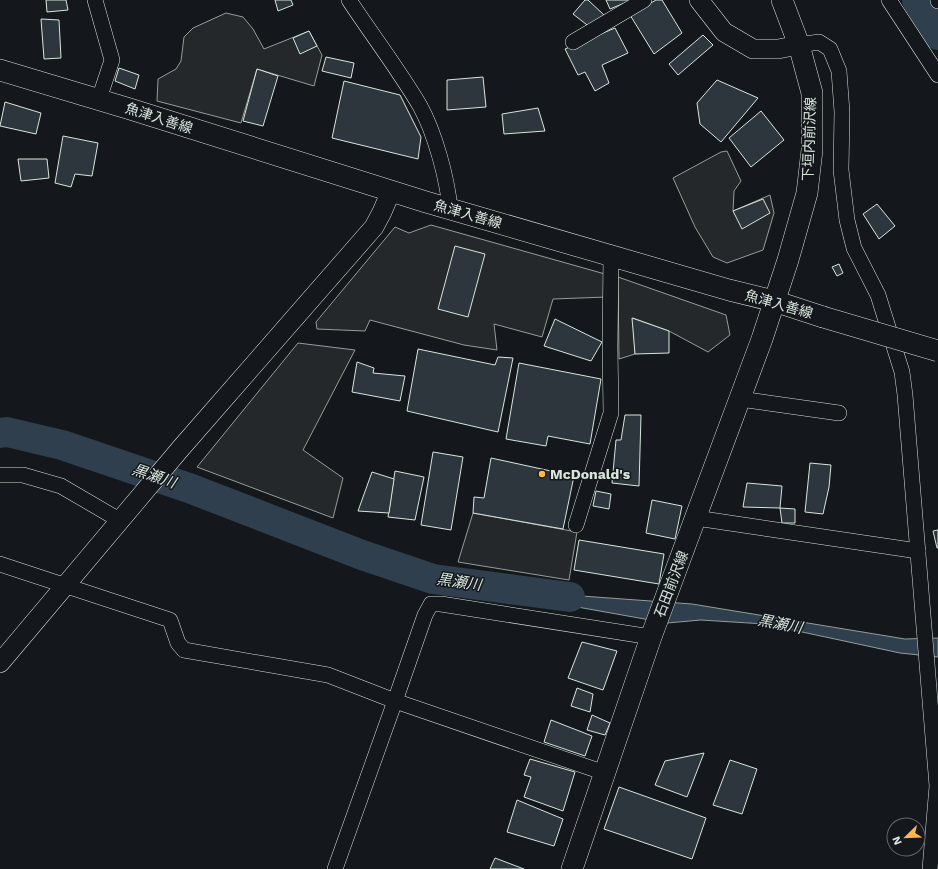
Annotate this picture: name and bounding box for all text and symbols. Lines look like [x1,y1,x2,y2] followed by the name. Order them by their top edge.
[800,97,818,181] street label: 下垣内前沢線
[123,100,195,136] street label: 魚津入善線
[432,197,504,231] street label: 魚津入善線
[743,287,815,321] street label: 魚津入善線
[130,460,180,492] water label: 黒瀬川
[550,466,631,482] place label: McDonald's
[537,469,547,479] marker: McDonald's
[651,548,691,620] street label: 石田前沢線
[435,570,485,594] water label: 黒瀬川
[756,611,806,638] water label: 黒瀬川
[886,817,926,857] north arrow
[890,834,905,847] text: N

